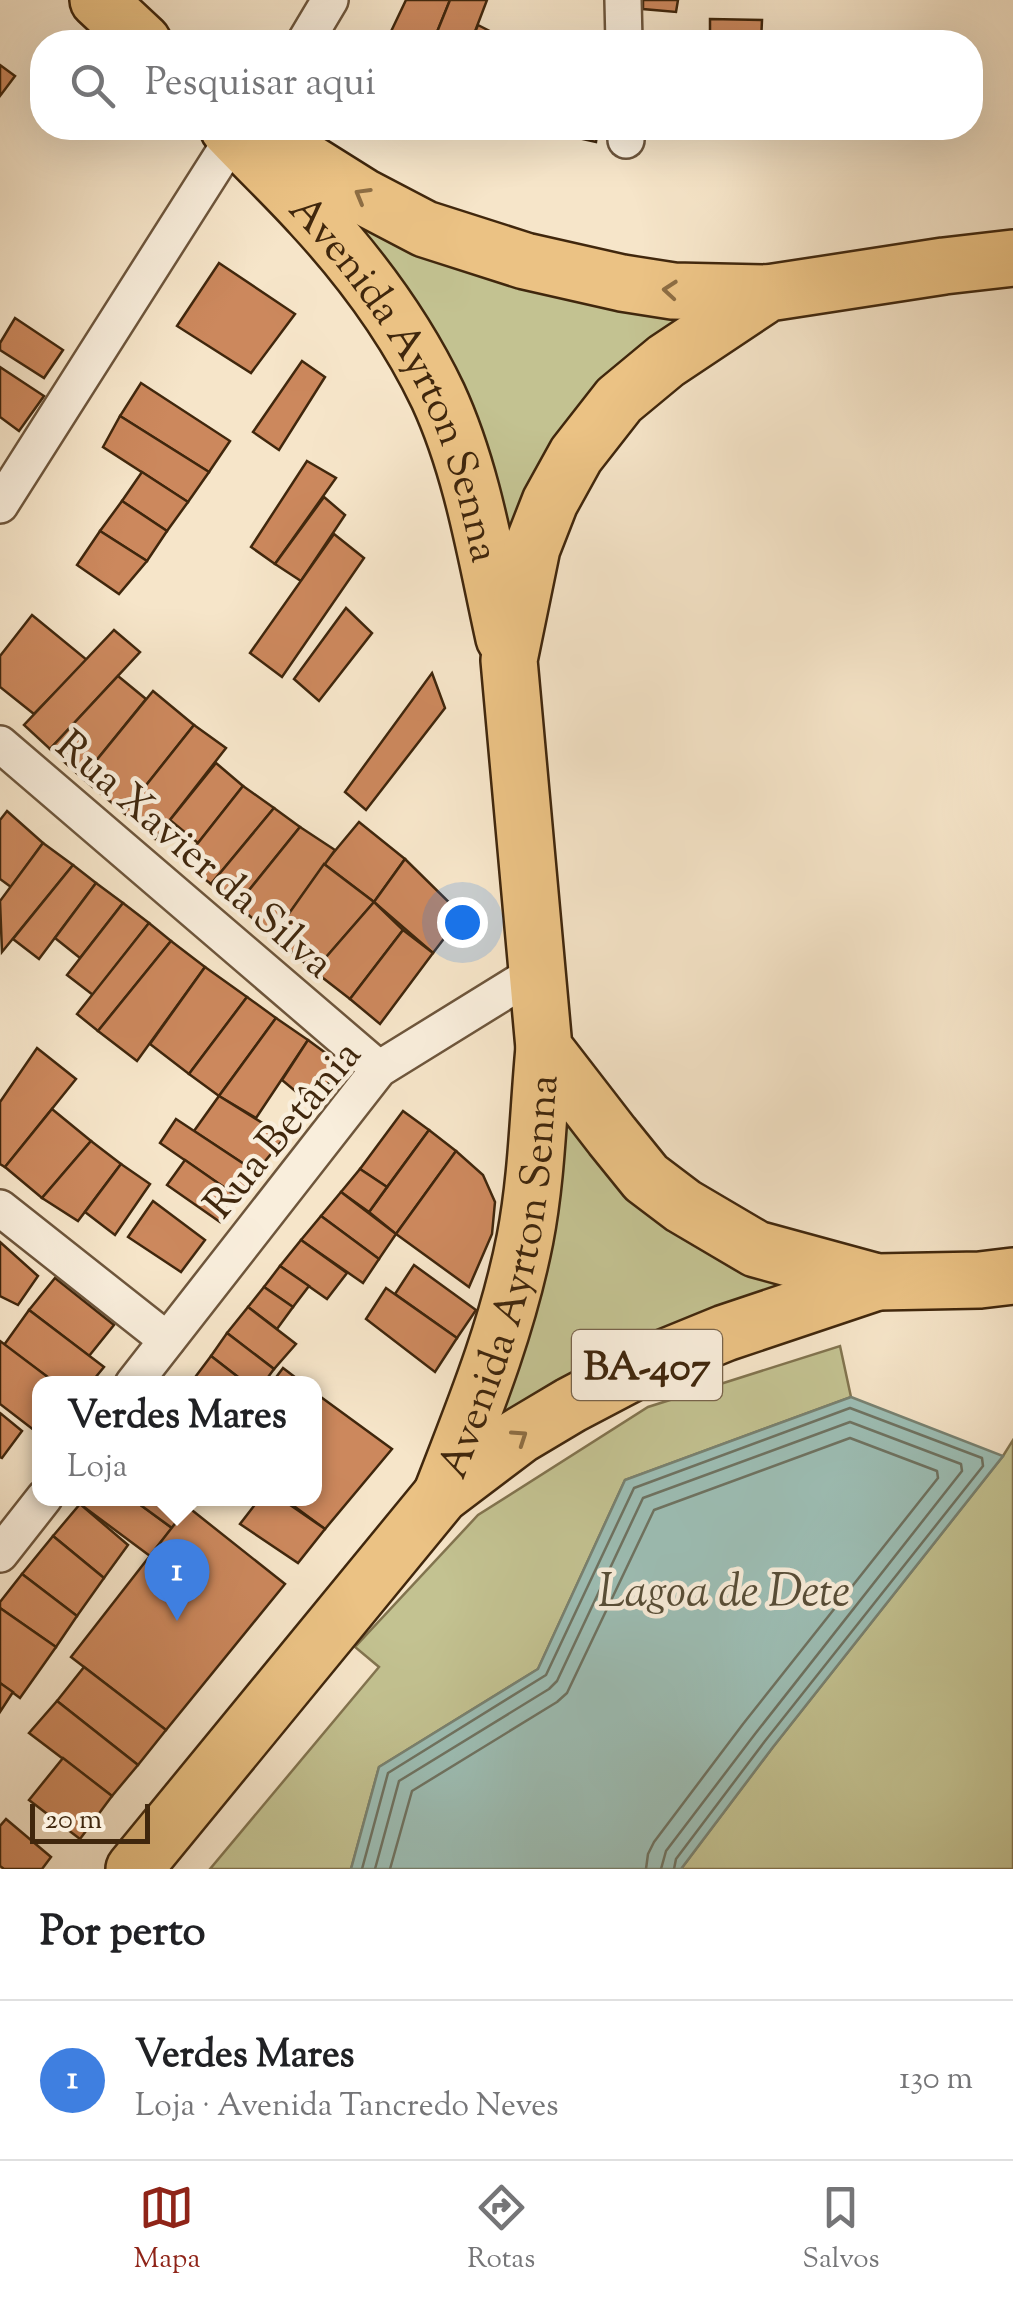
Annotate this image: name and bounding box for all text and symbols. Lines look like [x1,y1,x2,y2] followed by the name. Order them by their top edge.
[30,30,983,140] search box
[65,58,120,113] icon: search
[145,58,376,112] text: Pesquisar aqui
[273,183,512,569] street label: Avenida Ayrton Senna
[355,188,373,208] one-way arrow
[662,279,678,301] one-way arrow
[40,719,345,995] street label: Rua Xavier da Silva
[437,897,488,948] your location
[192,1029,378,1234] street label: Rua Betânia
[425,1073,577,1488] street label: Avenida Ayrton Senna
[572,1330,722,1400] road number: BA-407
[32,1376,322,1506] popup
[67,1391,287,1445] text: Verdes Mares
[509,1430,527,1449] one-way arrow
[67,1445,127,1491] text: Loja
[144,1538,210,1621] pin: 1
[598,1562,850,1627] water label: Lagoa de Dete
[30,1799,150,1844] scale bar
[45,1801,102,1841] text: 20 m
[40,1904,206,1964] text: Por perto
[135,2030,355,2084] text: Verdes Mares
[67,2057,78,2103] text: 1
[899,2057,973,2103] text: 130 m
[135,2084,559,2130] text: Loja · Avenida Tancredo Neves
[133,2180,200,2280] tab: Mapa
[467,2180,535,2280] tab: Rotas
[802,2180,879,2280] tab: Salvos

